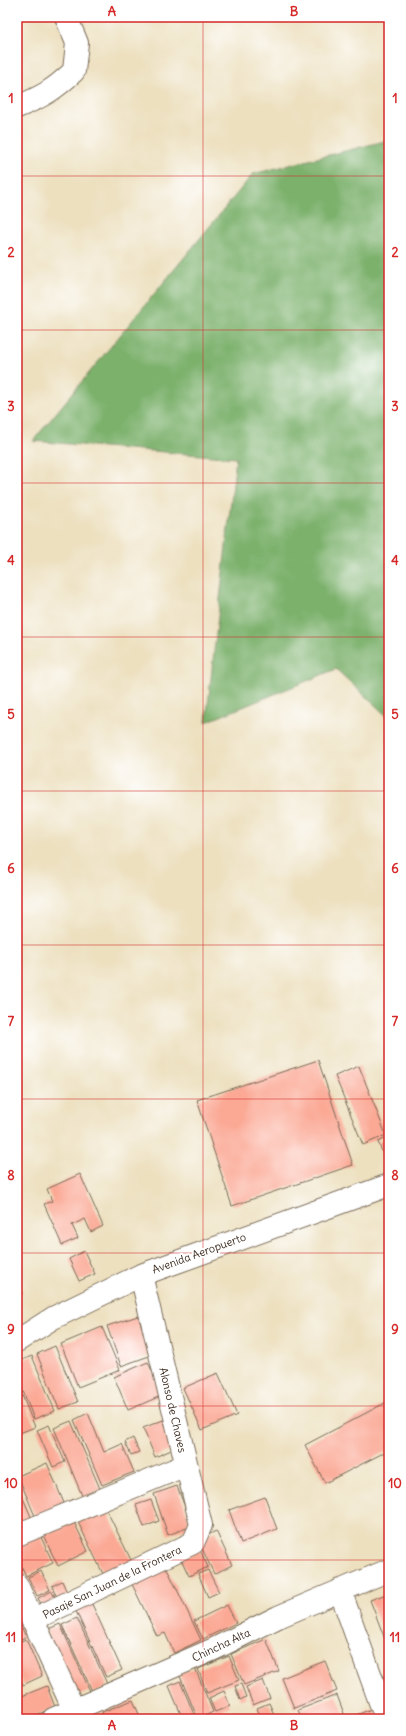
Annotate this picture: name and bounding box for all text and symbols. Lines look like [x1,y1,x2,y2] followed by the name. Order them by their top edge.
[108,3,117,20] text: A
[290,3,299,20] text: B
[8,90,14,107] text: 1
[392,90,398,107] text: 1
[7,244,15,261] text: 2
[391,244,399,261] text: 2
[7,398,15,415] text: 3
[391,398,399,415] text: 3
[7,552,15,569] text: 4
[391,552,399,569] text: 4
[7,706,15,723] text: 5
[391,706,399,723] text: 5
[7,860,15,877] text: 6
[391,860,399,877] text: 6
[8,1013,15,1030] text: 7
[392,1013,399,1030] text: 7
[7,1167,15,1184] text: 8
[391,1167,399,1184] text: 8
[150,1229,248,1277] street label: Avenida Aeropuerto
[7,1321,15,1338] text: 9
[391,1321,399,1338] text: 9
[156,1366,190,1454] street label: Alonso de Chaves
[4,1475,18,1492] text: 10
[388,1475,402,1492] text: 10
[40,1542,184,1622] street label: Pasaje San Juan de la Frontera
[190,1625,252,1665] street label: Chincha Alta
[6,1629,16,1646] text: 11
[390,1629,400,1646] text: 11
[108,1717,117,1734] text: A
[290,1717,299,1734] text: B

